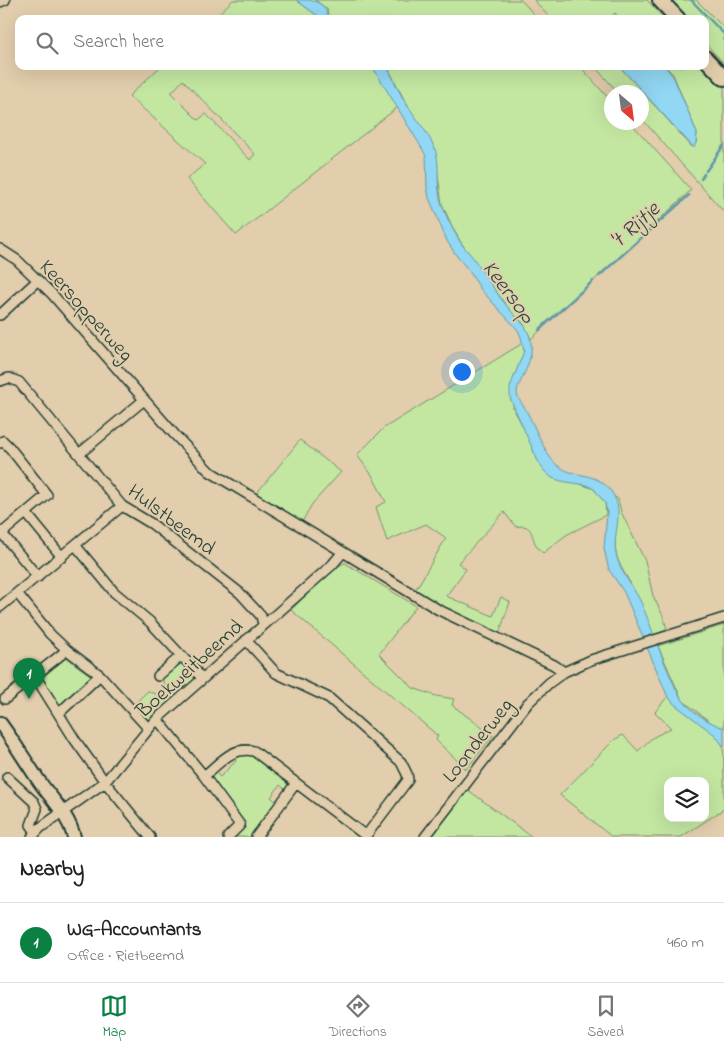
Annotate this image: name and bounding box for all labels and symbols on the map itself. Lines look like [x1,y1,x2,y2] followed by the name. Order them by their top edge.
[604,85,649,130] north arrow
[604,194,669,257] water label: 't Rijtje
[30,254,140,370] street label: Keersopperweg
[473,255,543,332] water label: Keersop
[449,359,475,385] your location
[120,477,221,564] street label: Hulstbeemd
[129,613,251,727] street label: Boekweitbeemd
[13,658,45,699] pin: 1
[436,692,523,791] street label: Loonderweg

